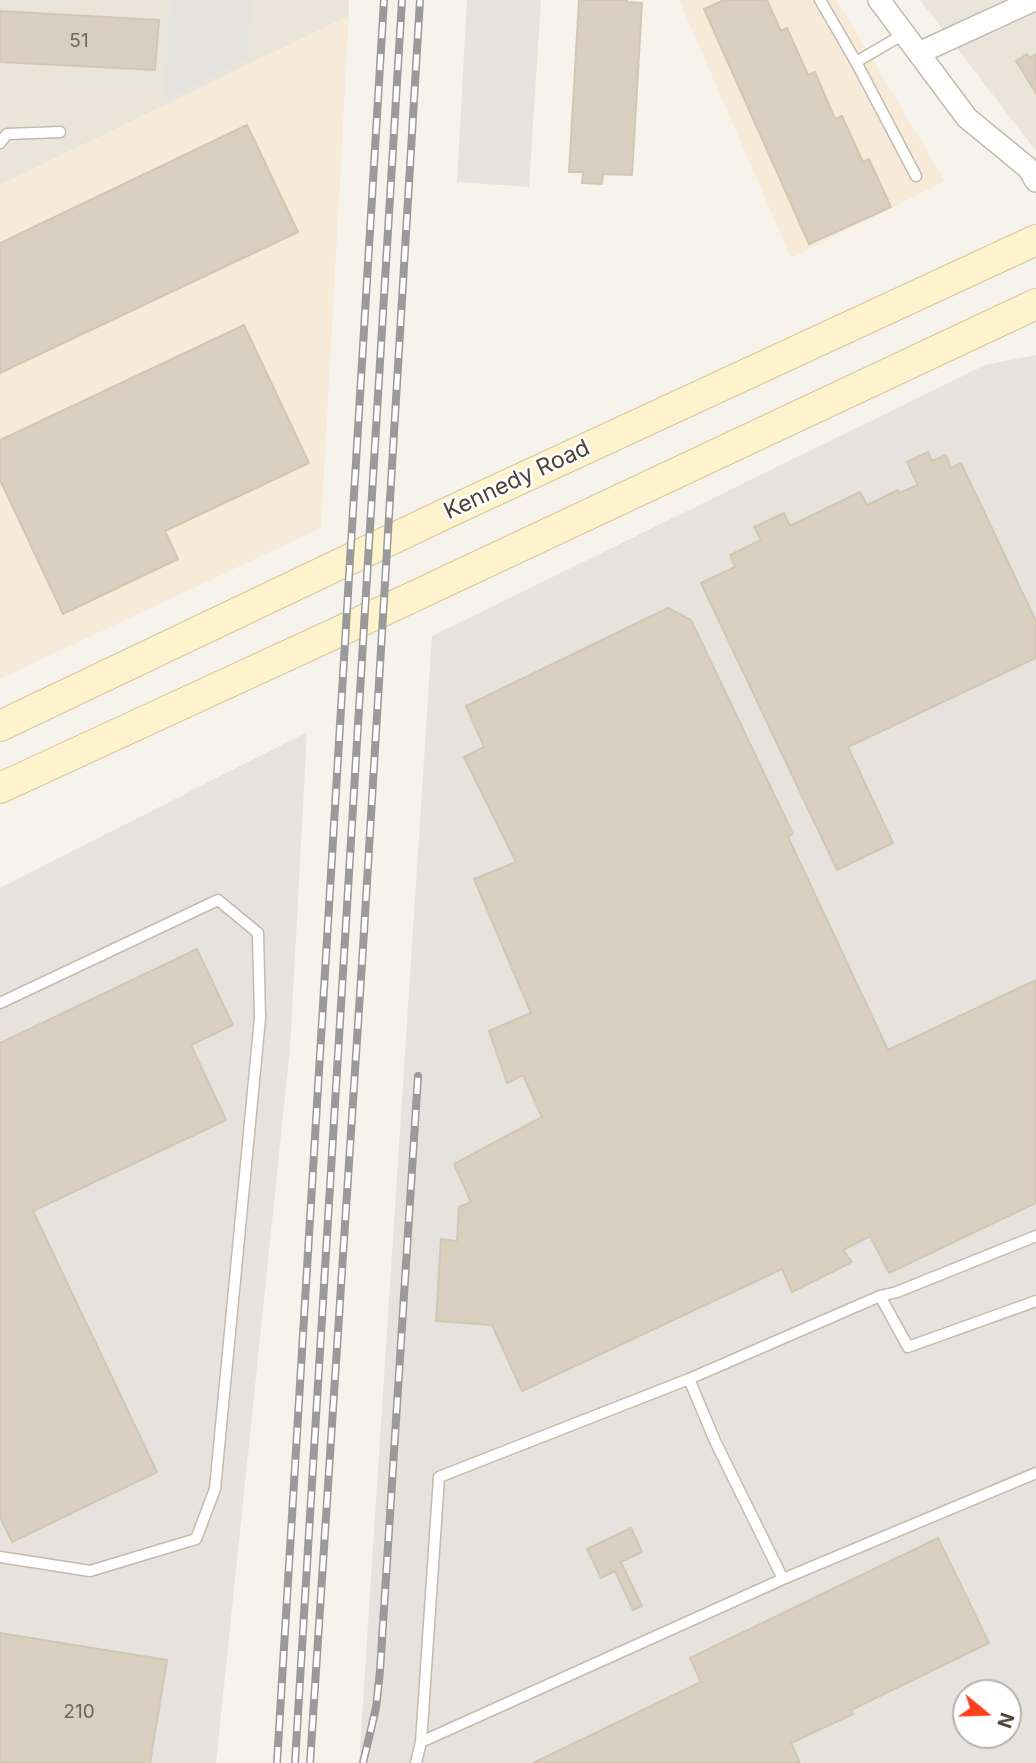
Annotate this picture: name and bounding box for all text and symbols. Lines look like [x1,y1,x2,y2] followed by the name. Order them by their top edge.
[69,30,89,52] house number: 51
[440,434,594,526] street label: Kennedy Road
[952,1679,1022,1749] north arrow
[63,1701,95,1723] house number: 210
[992,1710,1019,1731] text: N

